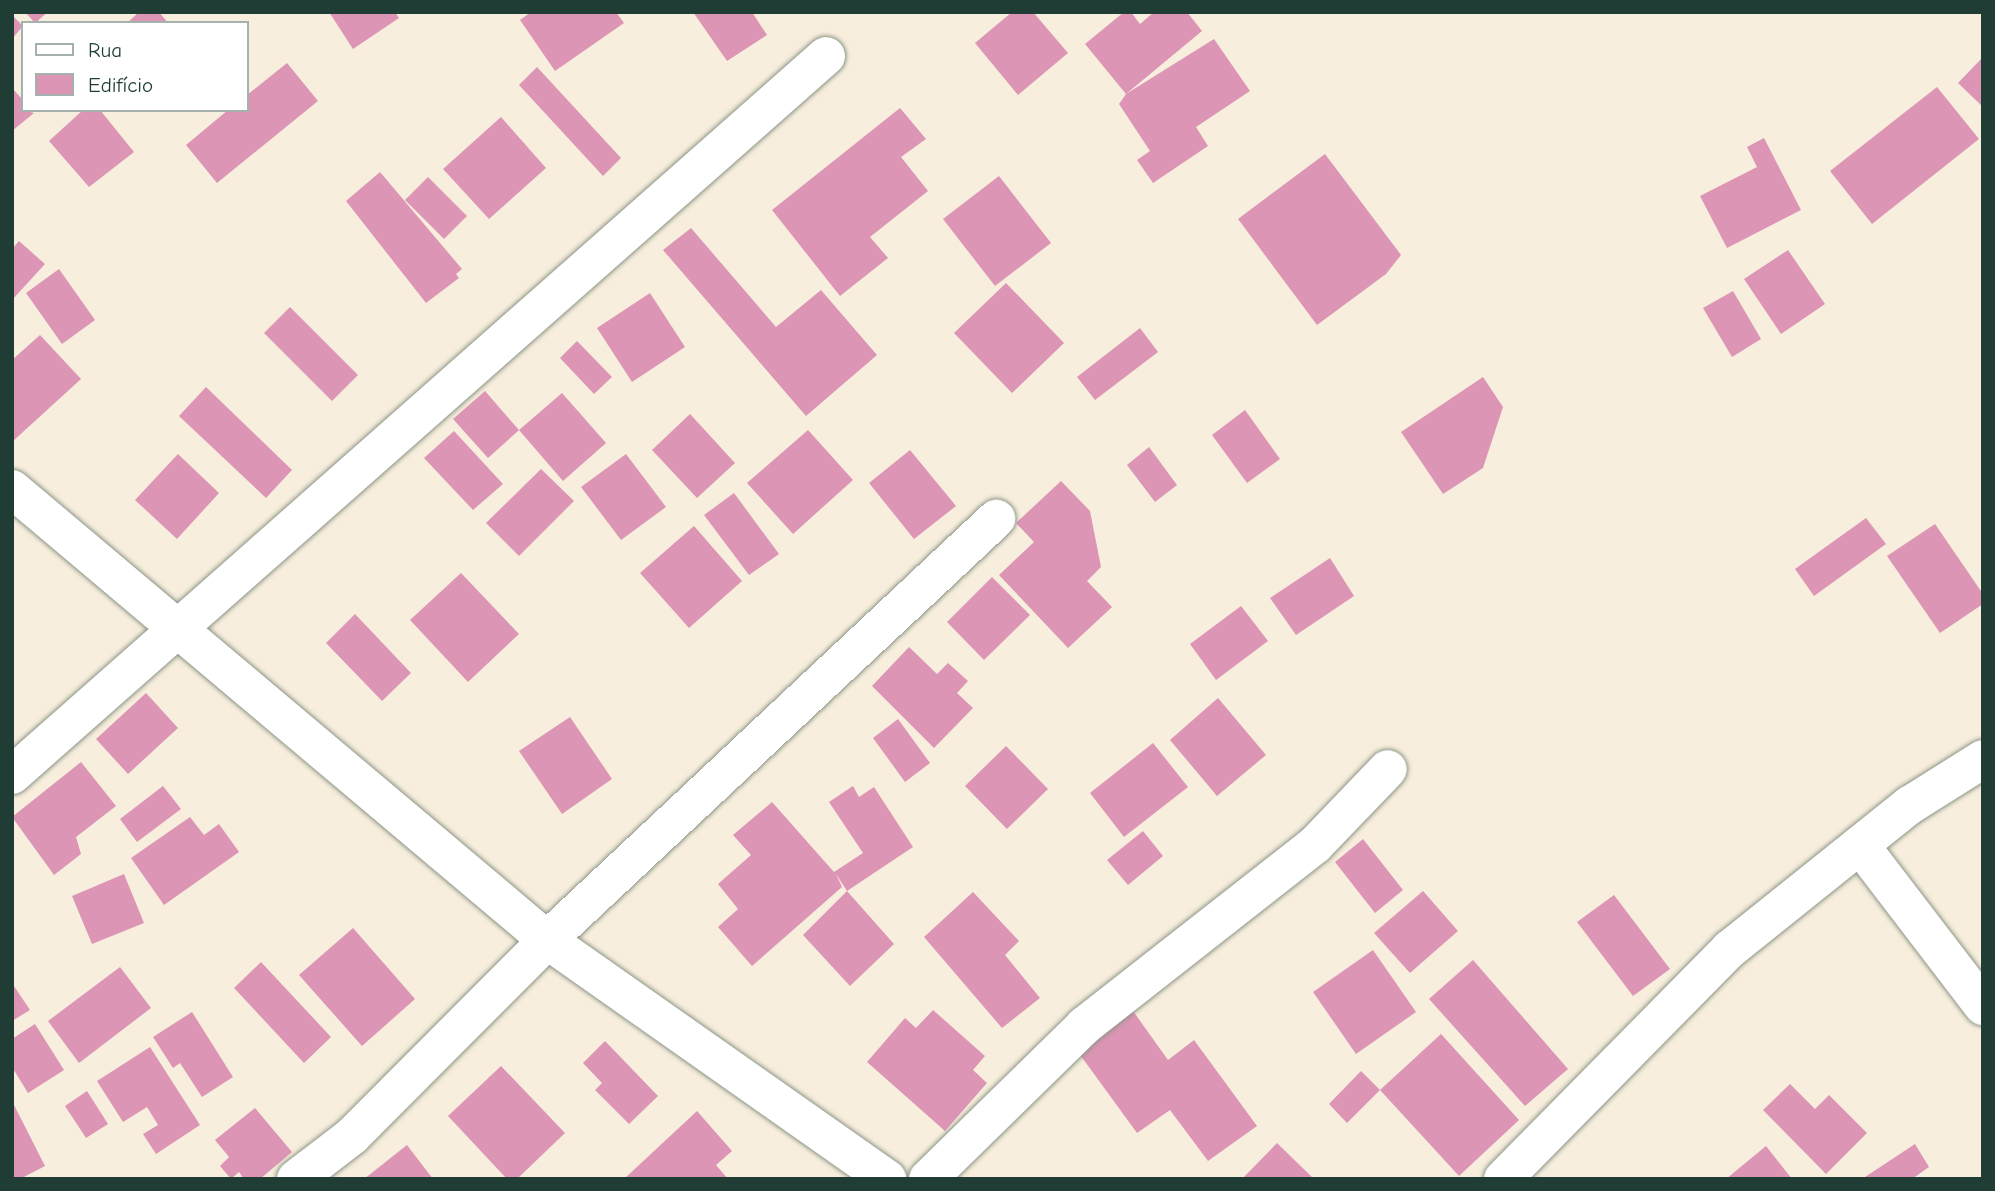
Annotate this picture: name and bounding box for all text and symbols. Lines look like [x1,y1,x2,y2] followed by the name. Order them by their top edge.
[21,21,248,112] legend
[88,38,122,62] text: Rua
[88,73,153,97] text: Edifício

